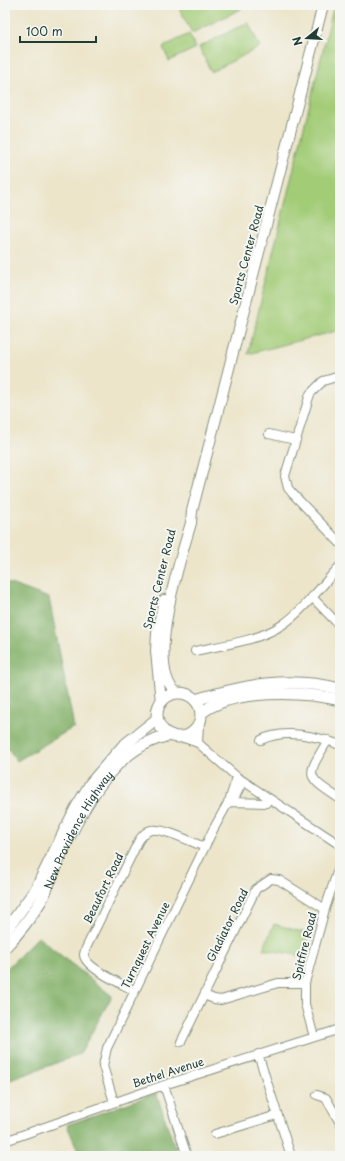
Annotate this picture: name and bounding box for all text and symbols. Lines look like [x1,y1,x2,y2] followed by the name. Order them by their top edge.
[20,18,96,44] scale bar
[287,18,327,58] north arrow
[26,22,63,40] text: 100 m
[287,34,306,48] text: N
[224,203,268,307] street label: Sports Center Road
[138,527,180,631] street label: Sports Center Road
[39,766,117,892] street label: New Providence Highway
[78,850,128,926] street label: Beaufort Road
[202,885,252,965] street label: Gladiator Road
[117,898,174,991] street label: Turnquest Avenue
[287,910,321,982] street label: Spitfire Road
[130,1052,206,1092] street label: Bethel Avenue

